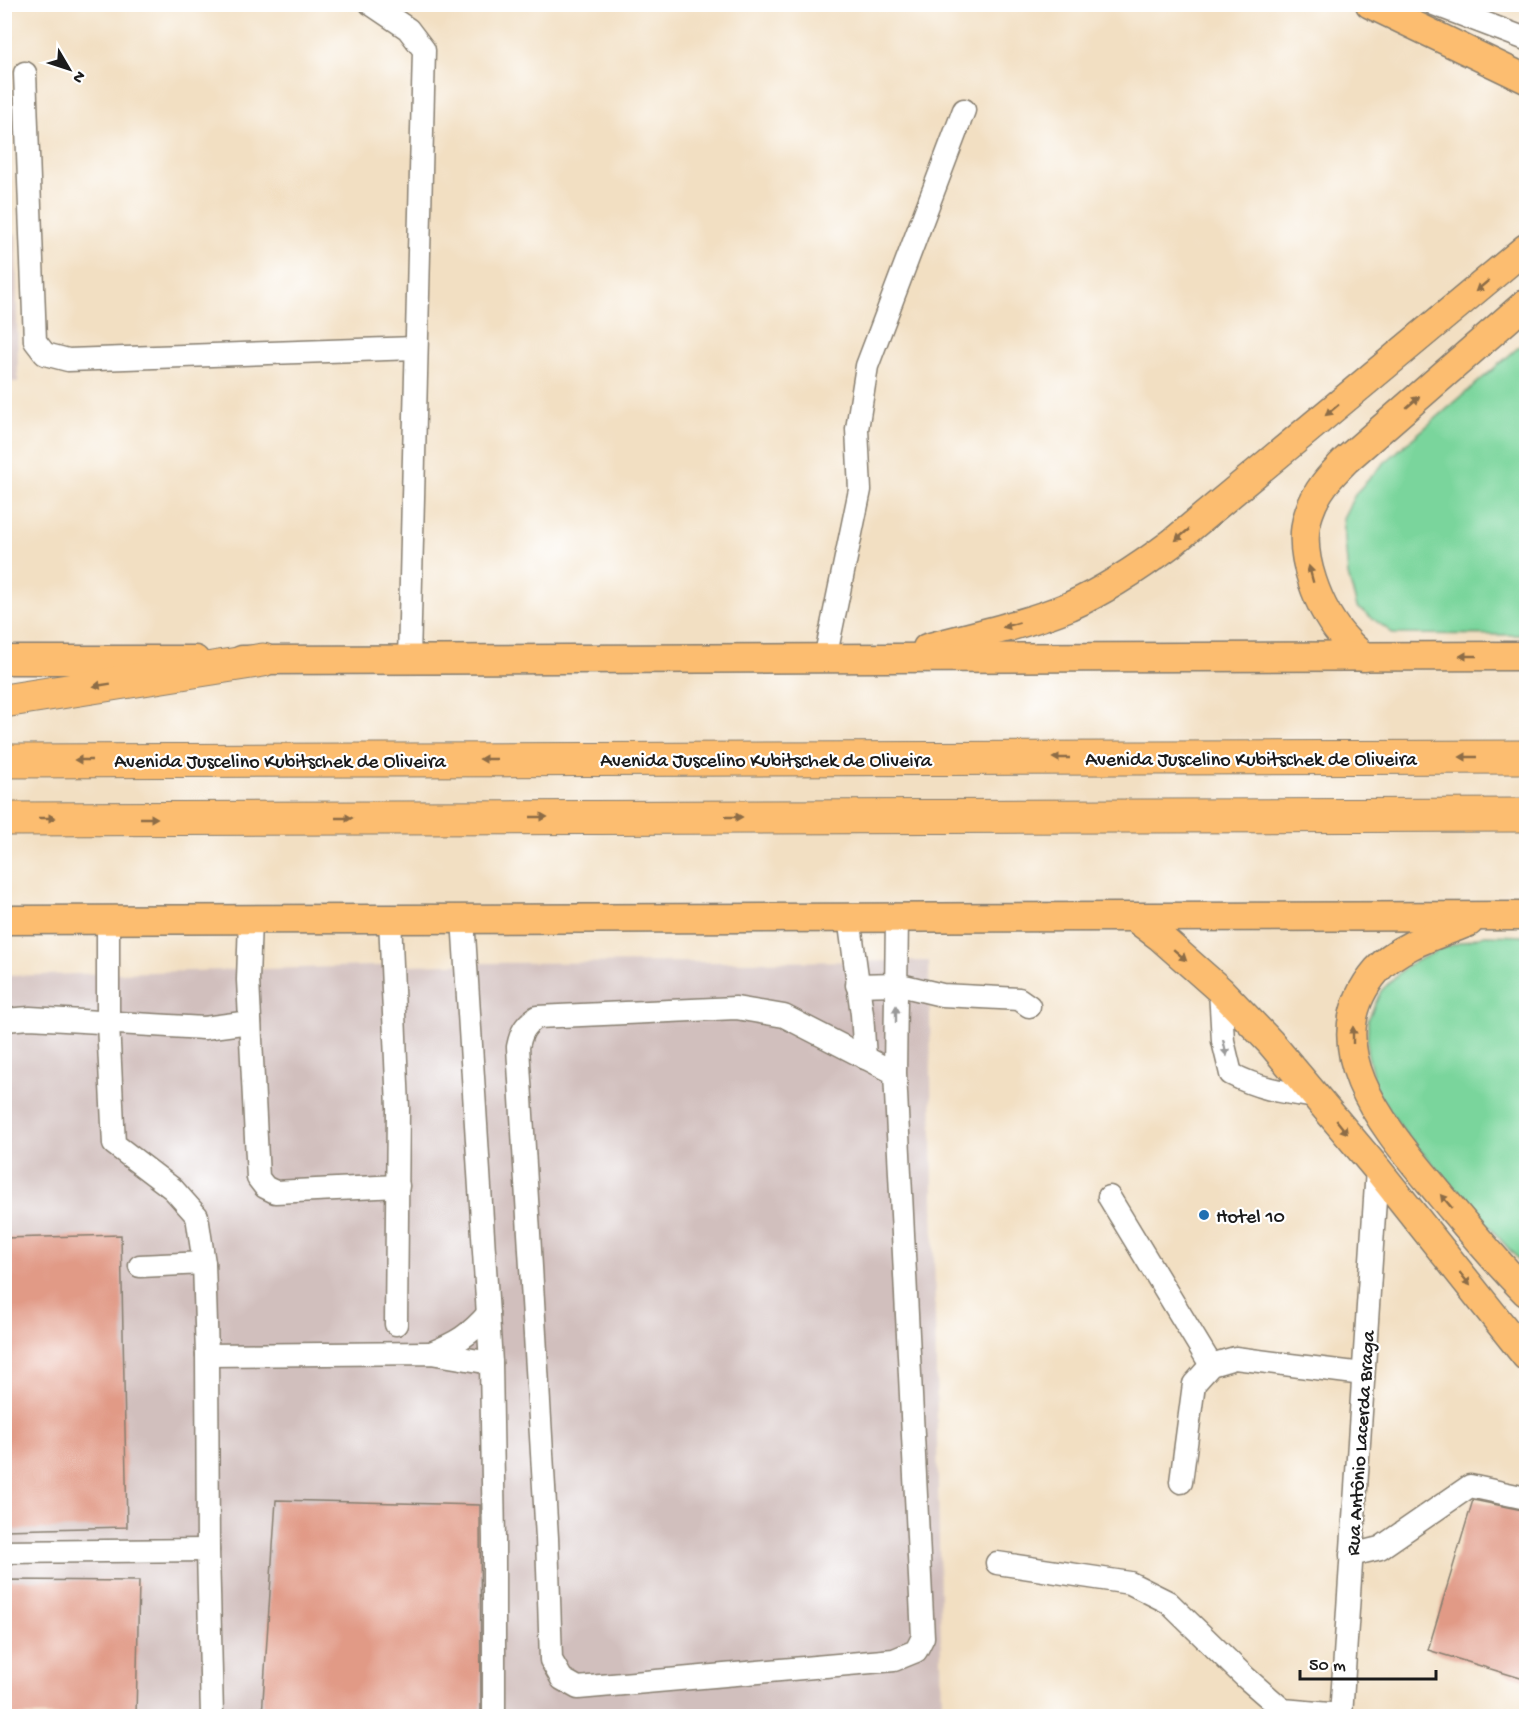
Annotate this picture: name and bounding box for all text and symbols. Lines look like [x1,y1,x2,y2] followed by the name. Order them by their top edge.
[39,39,99,99] north arrow
[67,66,89,87] text: N
[1474,279,1490,292] one-way arrow
[1405,396,1420,409] one-way arrow
[1324,404,1340,417] one-way arrow
[1175,528,1190,541] one-way arrow
[1306,565,1315,583] one-way arrow
[1002,621,1020,630] one-way arrow
[1459,651,1478,661] one-way arrow
[92,681,111,690] one-way arrow
[1085,750,1418,773] street label: Avenida Juscelino Kubitschek de Oliveira
[600,751,933,774] street label: Avenida Juscelino Kubitschek de Oliveira
[114,752,447,775] street label: Avenida Juscelino Kubitschek de Oliveira
[1459,752,1478,762] one-way arrow
[1051,753,1070,763] one-way arrow
[478,754,497,764] one-way arrow
[73,755,92,765] one-way arrow
[529,812,548,822] one-way arrow
[724,812,743,822] one-way arrow
[38,813,57,823] one-way arrow
[139,813,158,823] one-way arrow
[334,813,353,823] one-way arrow
[1172,948,1187,961] one-way arrow
[891,1005,901,1024] one-way arrow
[1348,1026,1358,1045] one-way arrow
[1220,1039,1230,1057] one-way arrow
[1336,1119,1349,1135] one-way arrow
[1440,1194,1453,1209] one-way arrow
[1216,1207,1285,1230] place label: Hotel 10
[1197,1208,1211,1222] marker: Hotel 10
[1458,1271,1471,1287] one-way arrow
[1343,1329,1382,1557] street label: Rua Antônio Lacerda Braga
[1300,1643,1436,1681] scale bar
[1309,1656,1346,1677] text: 50 m

